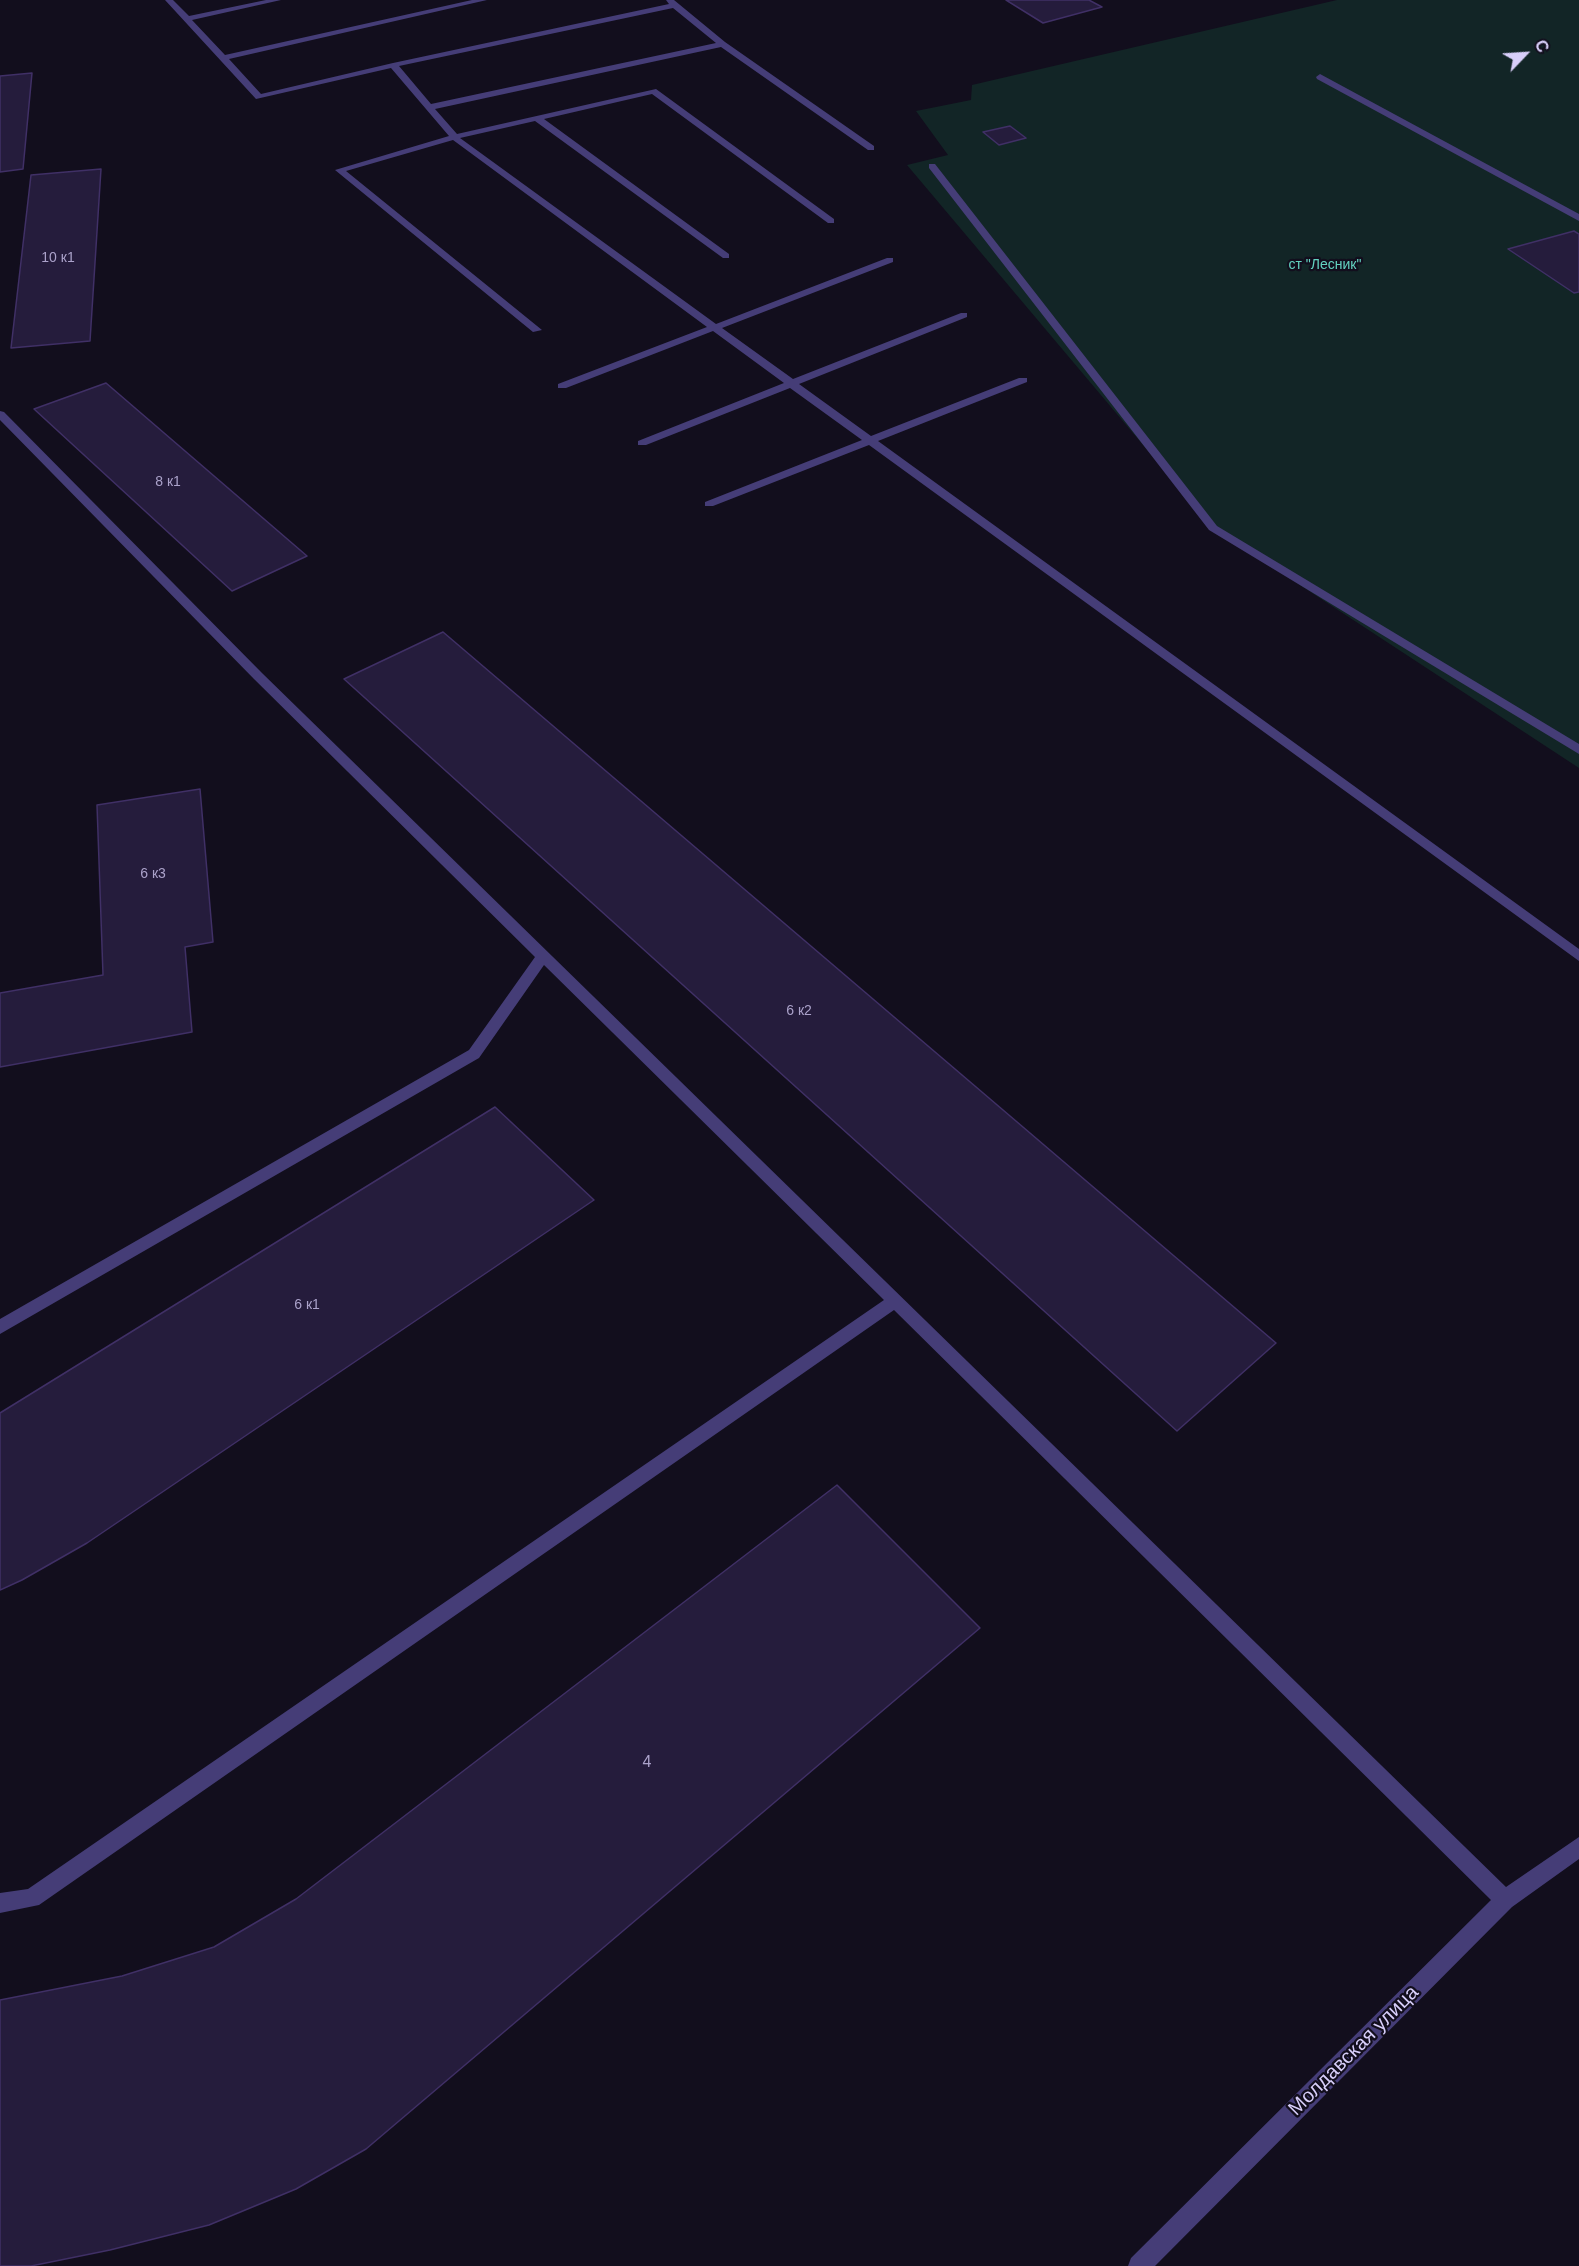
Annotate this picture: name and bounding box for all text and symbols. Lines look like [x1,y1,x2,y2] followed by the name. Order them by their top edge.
[1495,24,1555,84] north arrow
[1532,37,1552,55] text: С
[41,250,75,266] house number: 10 к1
[1289,257,1361,273] park label: ст "Лесник"
[155,474,181,490] house number: 8 к1
[140,866,166,882] house number: 6 к3
[786,1003,812,1019] house number: 6 к2
[294,1297,320,1313] house number: 6 к1
[643,1753,651,1773] house number: 4
[1284,1981,1424,2121] street label: Молдавская улица

